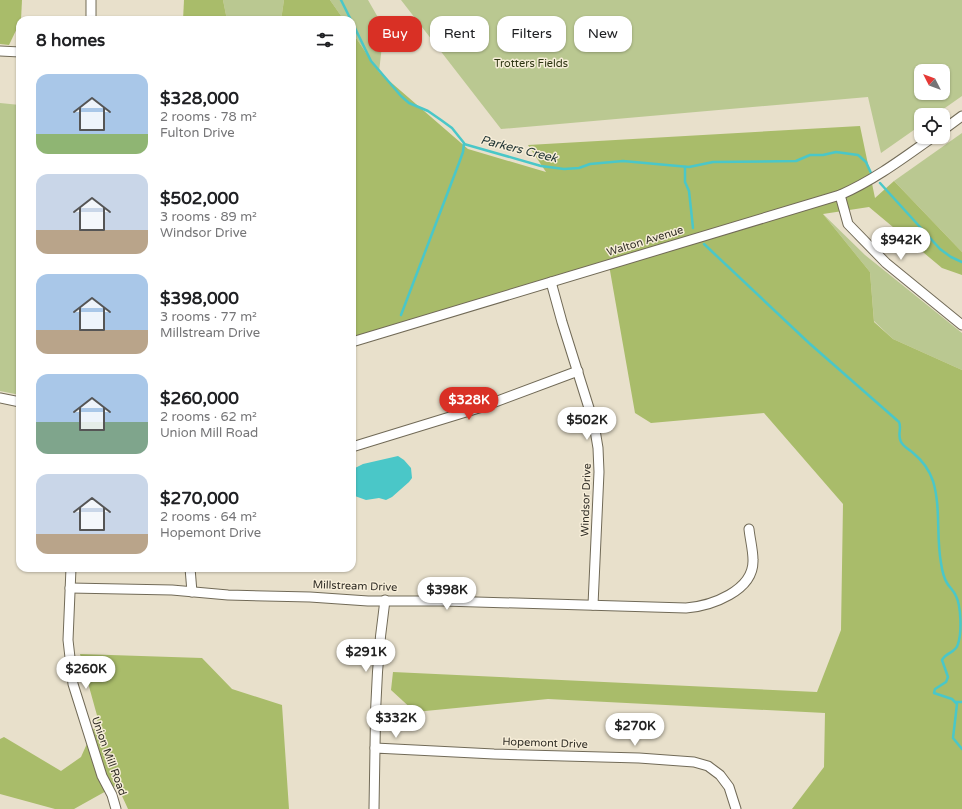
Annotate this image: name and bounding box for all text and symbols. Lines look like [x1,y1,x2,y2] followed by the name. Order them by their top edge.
[368,16,422,52] chip: Buy
[430,16,489,52] chip: Rent
[497,16,566,52] chip: Filters
[574,16,632,52] chip: New
[314,29,336,51] icon: filters
[36,30,105,51] text: 8 homes
[494,57,568,70] park label: Trotters Fields
[914,64,950,100] north arrow
[914,64,950,144] map controls
[160,88,239,109] text: $328,000
[68,90,116,138] icon: home
[914,108,950,144] button: locate
[160,109,257,125] text: 2 rooms · 78 m²
[160,125,235,141] text: Fulton Drive
[479,133,560,166] water label: Parkers Creek
[160,188,239,209] text: $502,000
[68,190,116,238] icon: home
[160,209,257,225] text: 3 rooms · 89 m²
[605,223,685,259] street label: Walton Avenue
[160,225,247,241] text: Windsor Drive
[873,227,929,261] pin: $942K
[880,232,922,248] text: $942K
[160,288,239,309] text: $398,000
[68,290,116,338] icon: home
[160,309,257,325] text: 3 rooms · 77 m²
[160,325,260,341] text: Millstream Drive
[441,387,497,421] pin: $328K
[160,388,239,409] text: $260,000
[68,390,116,438] icon: home
[448,392,490,408] text: $328K
[559,407,615,441] pin: $502K
[160,409,257,425] text: 2 rooms · 62 m²
[566,412,608,428] text: $502K
[160,425,258,441] text: Union Mill Road
[578,463,594,537] street label: Windsor Drive
[160,488,239,509] text: $270,000
[68,490,116,538] icon: home
[160,509,257,525] text: 2 rooms · 64 m²
[160,525,261,541] text: Hopemont Drive
[419,577,475,611] pin: $398K
[312,578,398,594] street label: Millstream Drive
[426,582,468,598] text: $398K
[338,639,394,673] pin: $291K
[345,644,387,660] text: $291K
[58,656,114,690] pin: $260K
[65,661,107,677] text: $260K
[368,705,424,739] pin: $332K
[375,710,417,726] text: $332K
[607,713,663,747] pin: $270K
[89,715,129,797] street label: Union Mill Road
[614,718,656,734] text: $270K
[502,735,588,751] street label: Hopemont Drive

